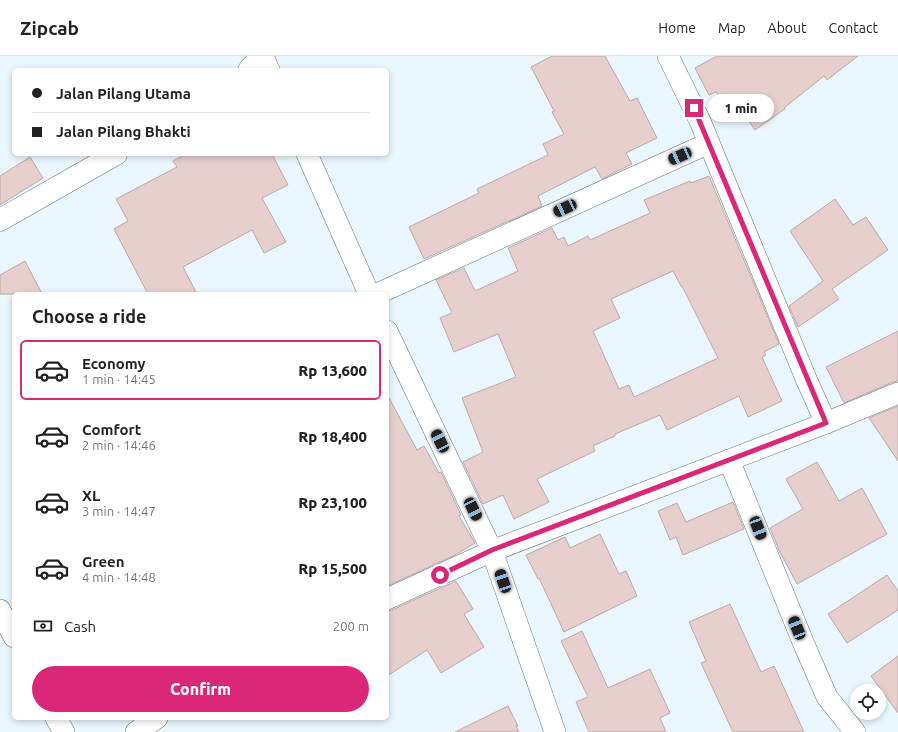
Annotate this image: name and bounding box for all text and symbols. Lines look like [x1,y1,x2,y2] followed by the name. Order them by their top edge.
[20,17,79,39] text: Zipcab
[658,20,696,36] text: Home
[718,20,746,36] text: Map
[768,20,807,36] text: About
[829,20,878,36] text: Contact
[56,85,191,102] text: Jalan Pilang Utama
[708,94,774,122] callout: 1 min
[685,99,703,117] route end
[724,101,758,115] text: 1 min
[56,123,191,140] text: Jalan Pilang Bhakti
[667,146,693,166] car
[552,197,578,219] car
[32,306,146,326] text: Choose a ride
[34,352,70,388] icon: car
[82,355,146,372] text: Economy
[298,362,367,379] text: Rp 13,600
[82,372,156,386] text: 1 min · 14:45
[34,418,70,454] icon: car
[82,421,141,438] text: Comfort
[298,428,367,445] text: Rp 18,400
[429,428,451,454] car
[82,438,156,452] text: 2 min · 14:46
[34,484,70,520] icon: car
[82,487,100,504] text: XL
[298,494,367,511] text: Rp 23,100
[462,496,484,522] car
[82,504,156,518] text: 3 min · 14:47
[748,515,768,541] car
[34,550,70,586] icon: car
[82,553,124,570] text: Green
[298,560,367,577] text: Rp 15,500
[431,566,449,584] route start
[493,568,513,594] car
[82,570,156,584] text: 4 min · 14:48
[32,615,54,637] icon: cash
[787,615,807,641] car
[64,618,96,635] text: Cash
[333,619,369,633] text: 200 m
[32,666,369,712] button: Confirm
[850,684,886,720] map controls
[850,684,886,720] button: locate

